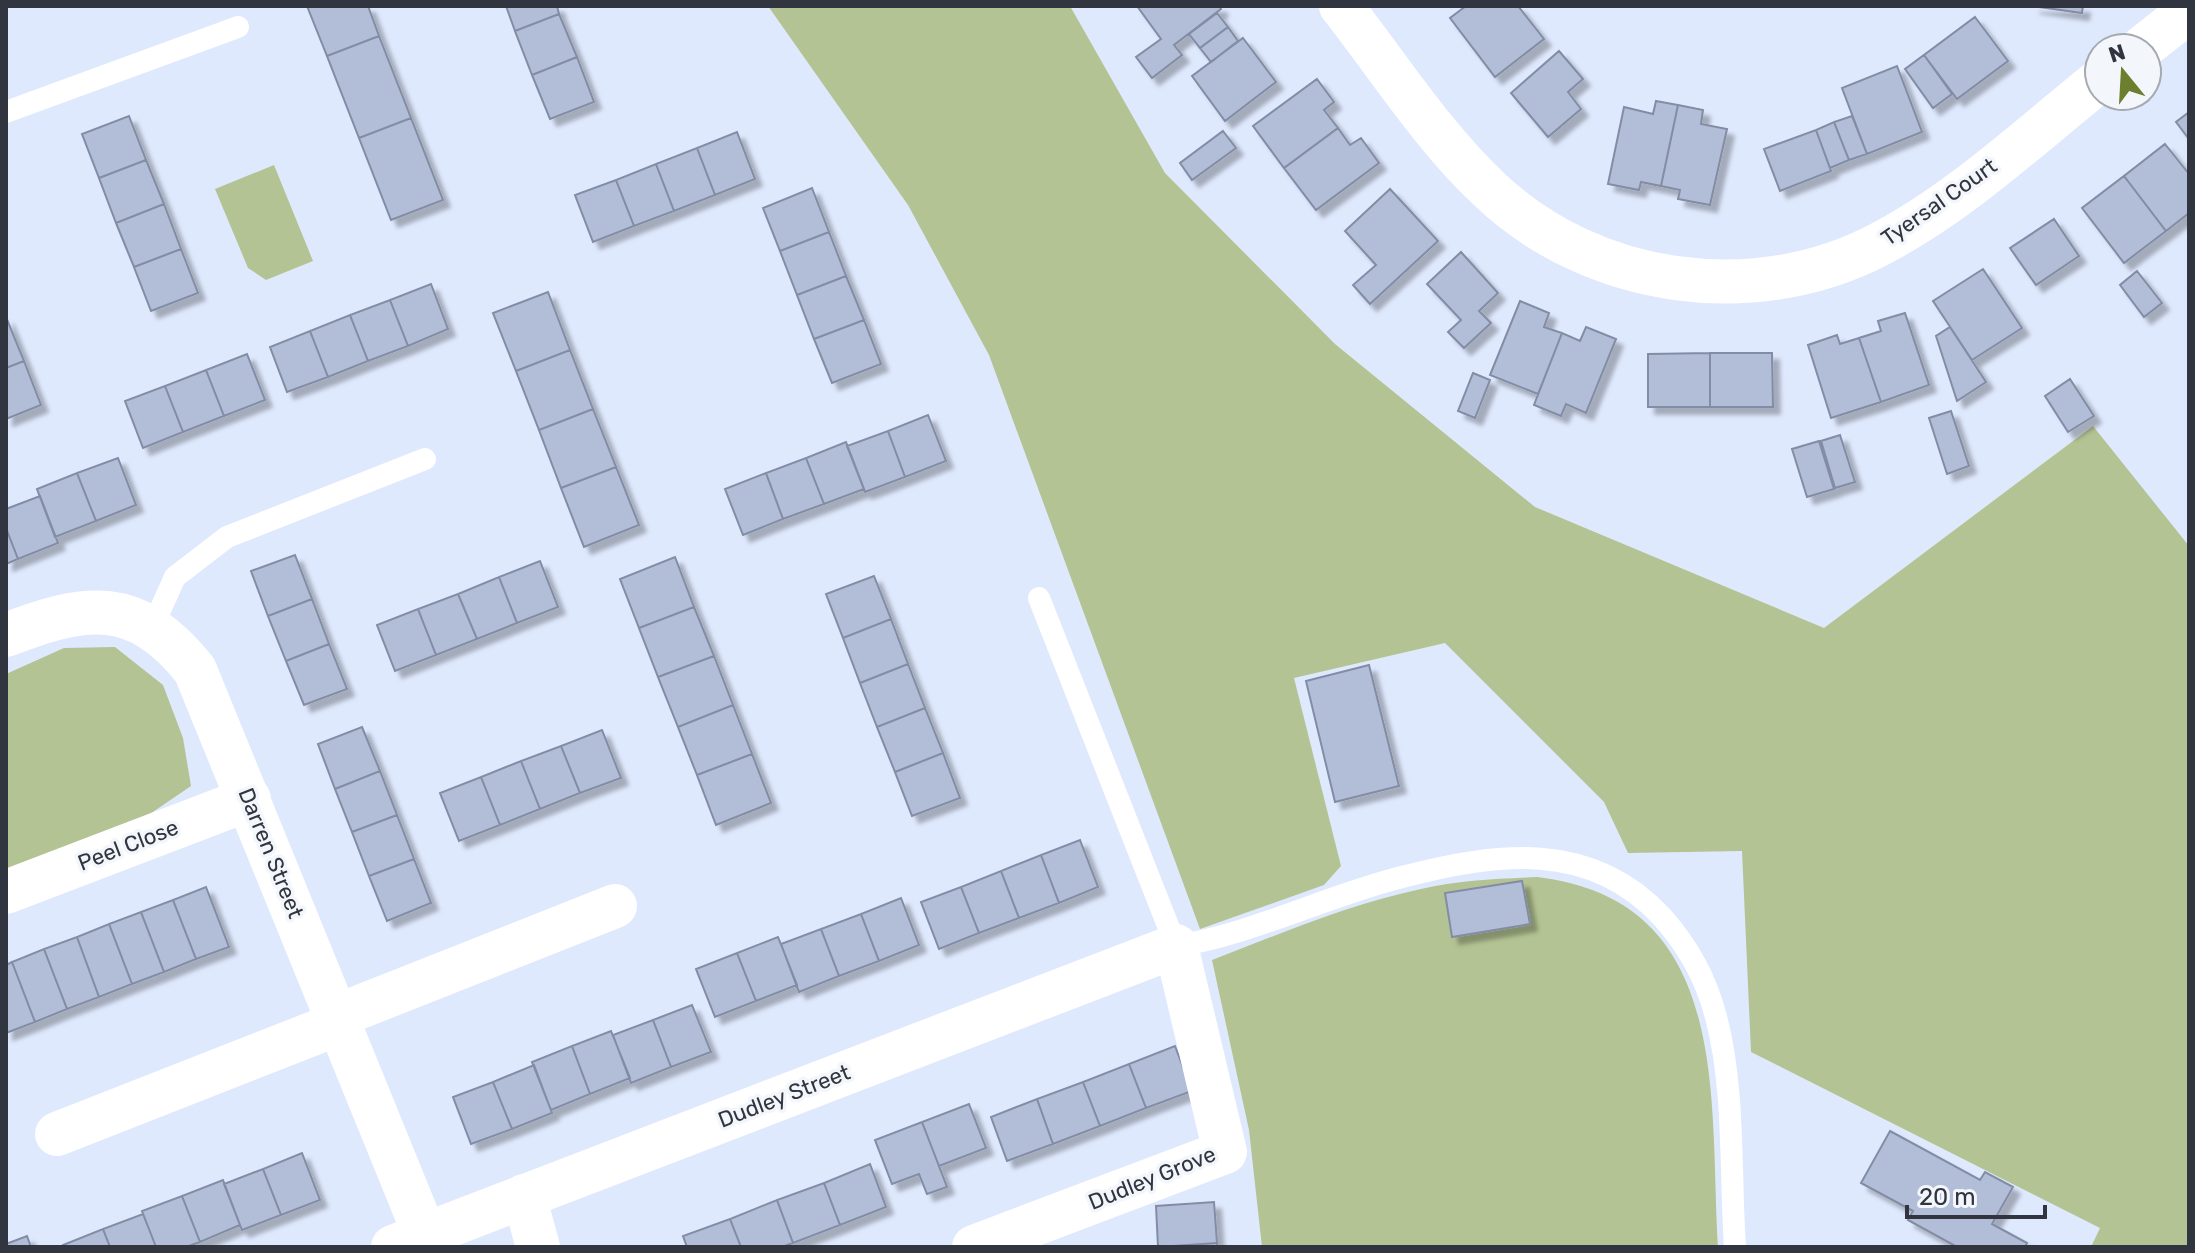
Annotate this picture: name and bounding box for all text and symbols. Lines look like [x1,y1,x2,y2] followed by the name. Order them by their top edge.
[2083,32,2163,112] north arrow
[2105,38,2129,69] text: N
[1876,152,2002,252] street label: Tyersal Court
[233,784,310,923] street label: Darren Street
[74,813,182,877] street label: Peel Close
[714,1058,854,1134] street label: Dudley Street
[1084,1140,1220,1216] street label: Dudley Grove
[1907,1169,2045,1219] scale bar
[1919,1183,1976,1211] text: 20 m

